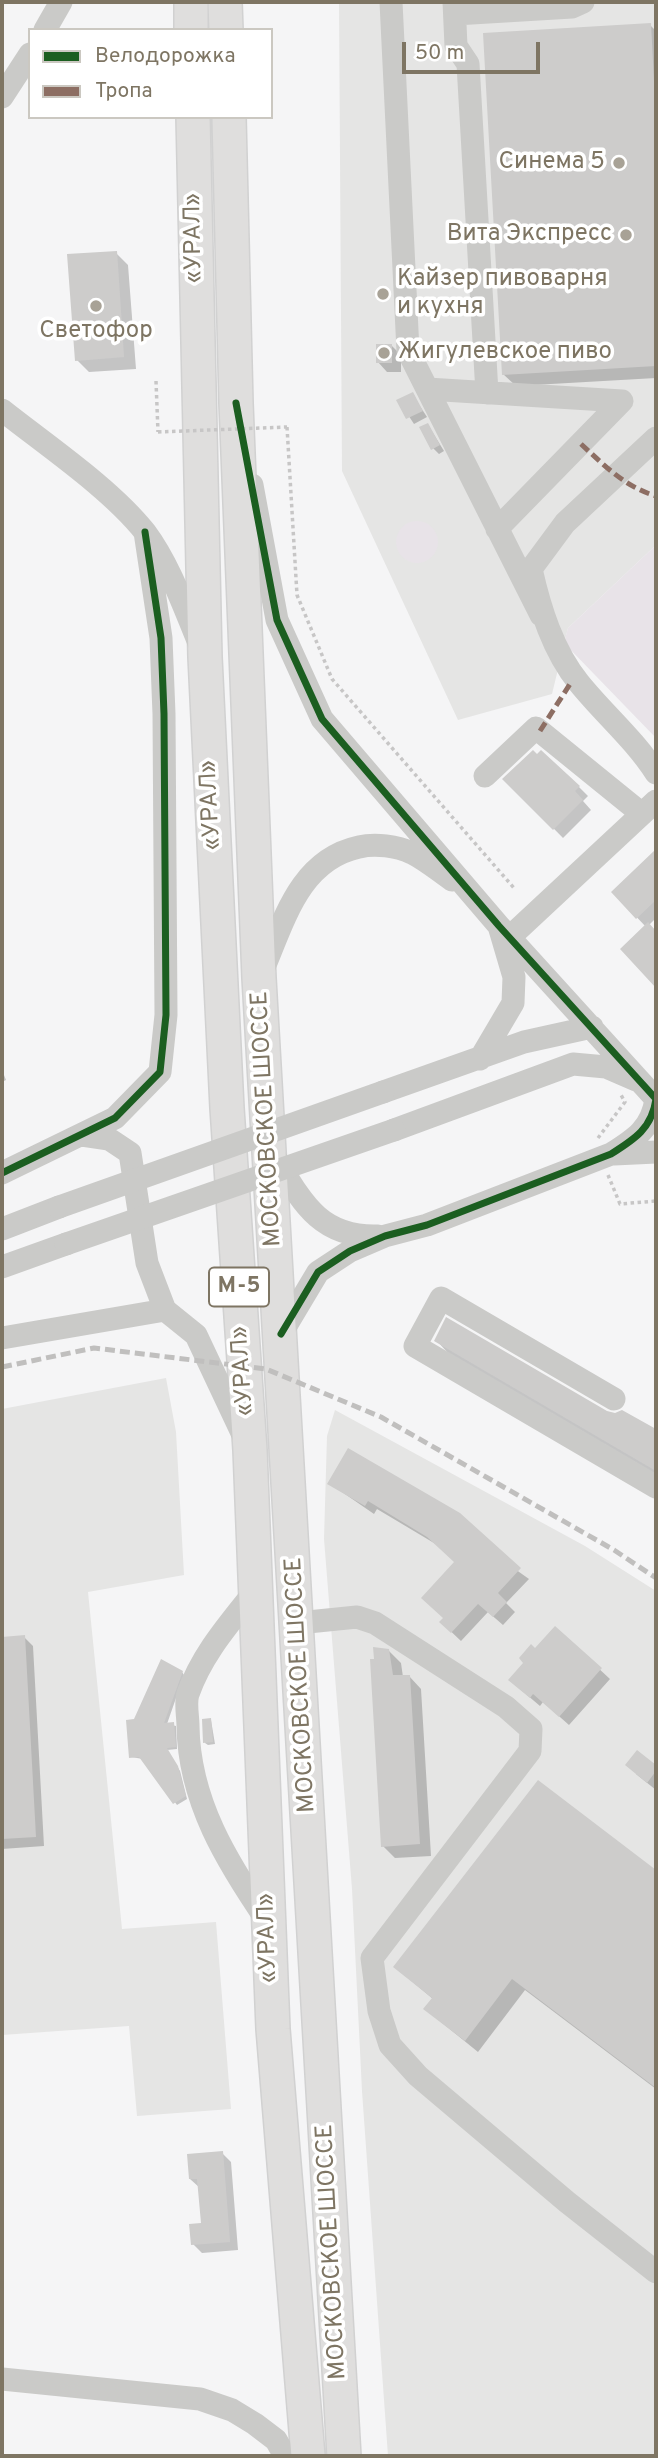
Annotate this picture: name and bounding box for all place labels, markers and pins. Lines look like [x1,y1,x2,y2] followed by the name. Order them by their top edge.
[498,149,605,177] place label: Синема 5
[611,155,627,171] marker: Синема 5
[447,221,612,249] place label: Вита Экспресс
[618,227,634,243] marker: Вита Экспресс
[397,266,608,322] place label: Кайзер пивоварня и кухня
[375,286,391,302] marker: Кайзер пивоварня и кухня
[88,298,104,314] marker: Светофор
[39,318,153,346] place label: Светофор
[398,339,612,367] place label: Жигулевское пиво
[376,345,392,361] marker: Жигулевское пиво

